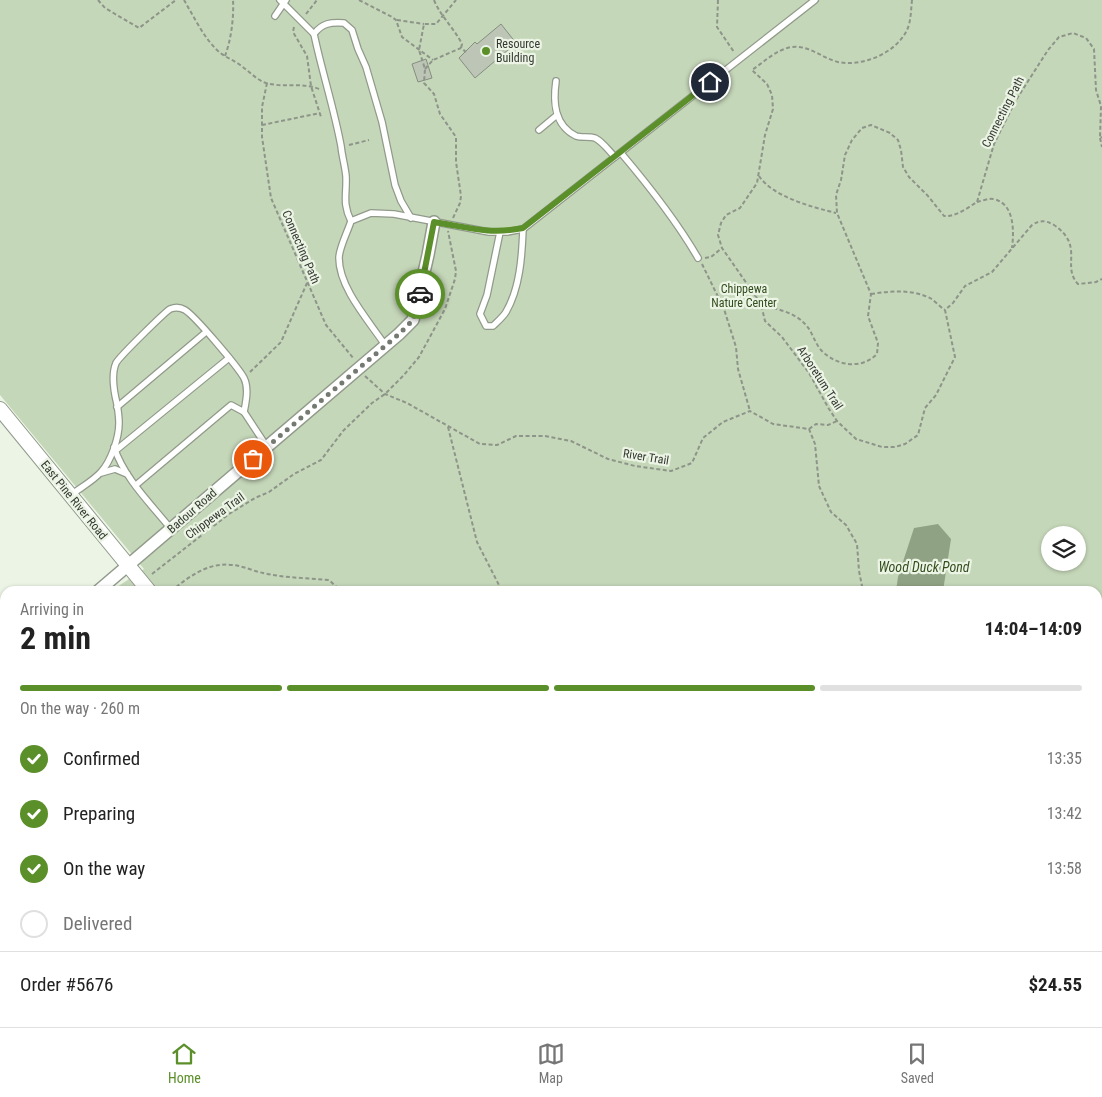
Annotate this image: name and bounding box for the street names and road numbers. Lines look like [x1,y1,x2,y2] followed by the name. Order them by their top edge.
[979,74,1027,150] street label: Connecting Path
[279,208,323,286] street label: Connecting Path
[794,344,846,412] street label: Arboretum Trail
[622,446,670,468] street label: River Trail
[38,458,110,542] street label: East Pine River Road
[165,486,219,536] street label: Badour Road
[183,490,247,542] street label: Chippewa Trail

